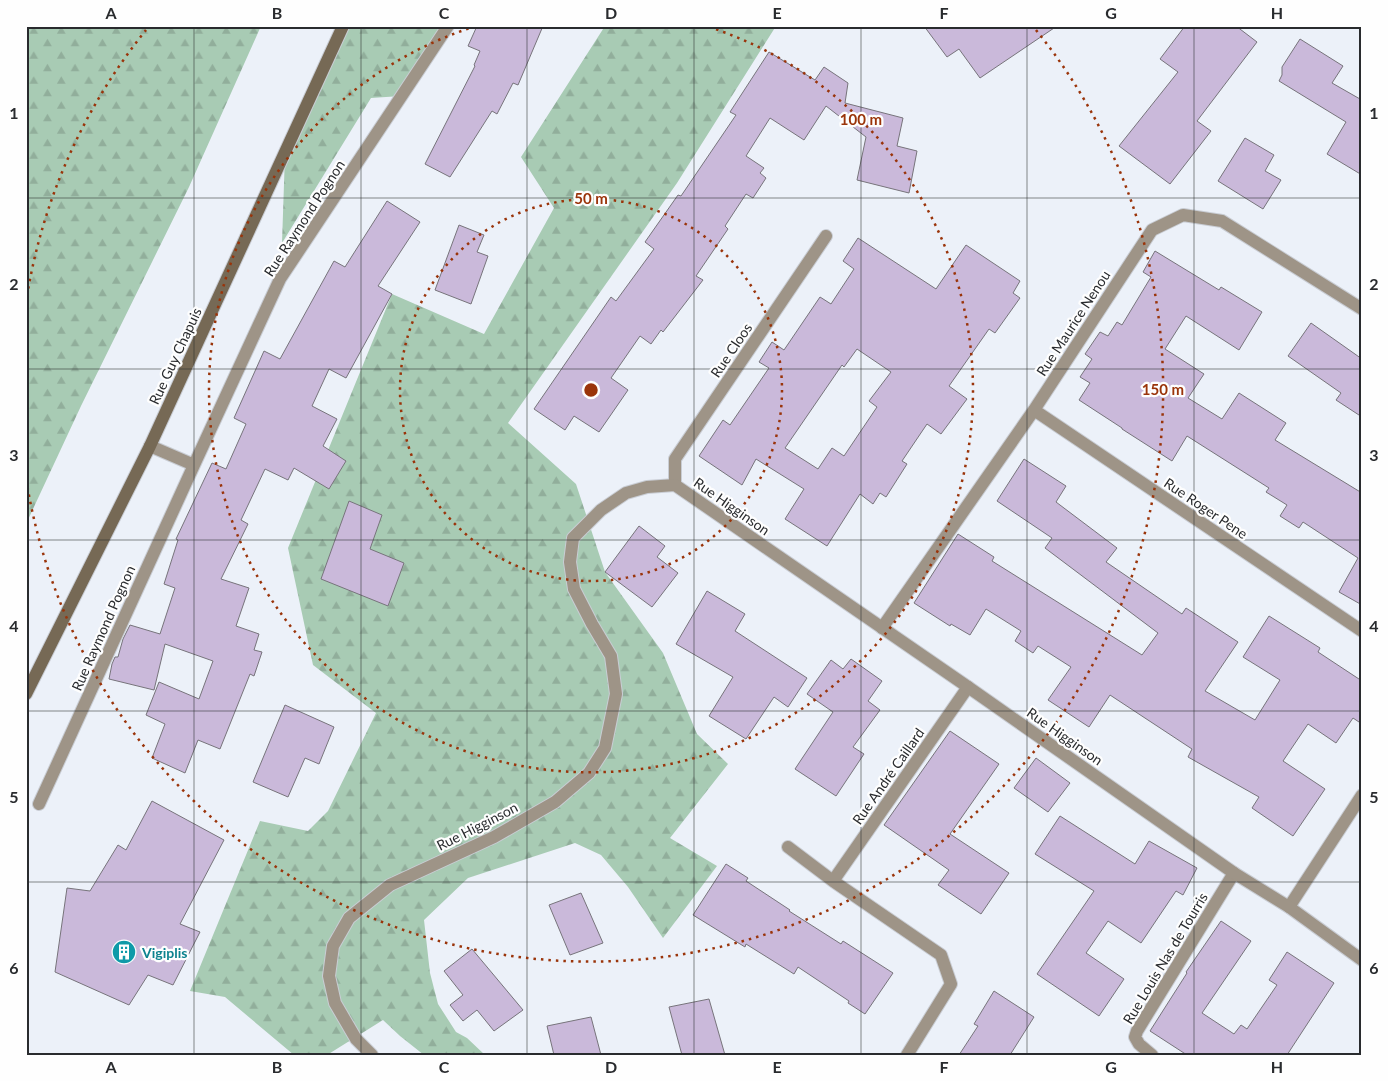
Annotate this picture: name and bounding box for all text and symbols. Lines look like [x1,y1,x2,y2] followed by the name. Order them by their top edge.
[104,3,117,22] text: A
[272,3,282,22] text: B
[439,3,450,22] text: C
[605,3,617,22] text: D
[772,3,782,22] text: E
[939,3,949,22] text: F
[1105,3,1117,22] text: G
[1271,3,1283,22] text: H
[9,103,19,122] text: 1
[1369,103,1379,122] text: 1
[840,110,882,128] text: 100 m
[260,157,348,279] street label: Rue Raymond Pognon
[574,189,608,207] text: 50 m
[1033,267,1113,379] street label: Rue Maurice Nenou
[9,274,19,293] text: 2
[1369,274,1379,293] text: 2
[145,305,205,407] street label: Rue Guy Chapuis
[707,320,755,380] street label: Rue Cloos
[1142,380,1184,398] text: 150 m
[582,381,600,399] centre of rings
[9,445,19,464] text: 3
[1369,445,1379,464] text: 3
[691,474,773,538] street label: Rue Higginson
[1161,474,1251,542] street label: Rue Roger Pene
[68,563,138,693] street label: Rue Raymond Pognon
[9,616,19,635] text: 4
[1369,616,1379,635] text: 4
[1024,704,1106,768] street label: Rue Higginson
[848,725,928,827] street label: Rue André Caillard
[9,787,19,806] text: 5
[1369,787,1379,806] text: 5
[434,798,520,854] street label: Rue Higginson
[1119,889,1211,1027] street label: Rue Louis Nas de Tourris
[111,939,137,965] building icon: Vigiplis
[141,944,187,961] place label: Vigiplis
[9,958,19,977] text: 6
[1369,958,1379,977] text: 6
[104,1057,117,1076] text: A
[272,1057,282,1076] text: B
[439,1057,450,1076] text: C
[605,1057,617,1076] text: D
[772,1057,782,1076] text: E
[939,1057,949,1076] text: F
[1105,1057,1117,1076] text: G
[1271,1057,1283,1076] text: H

